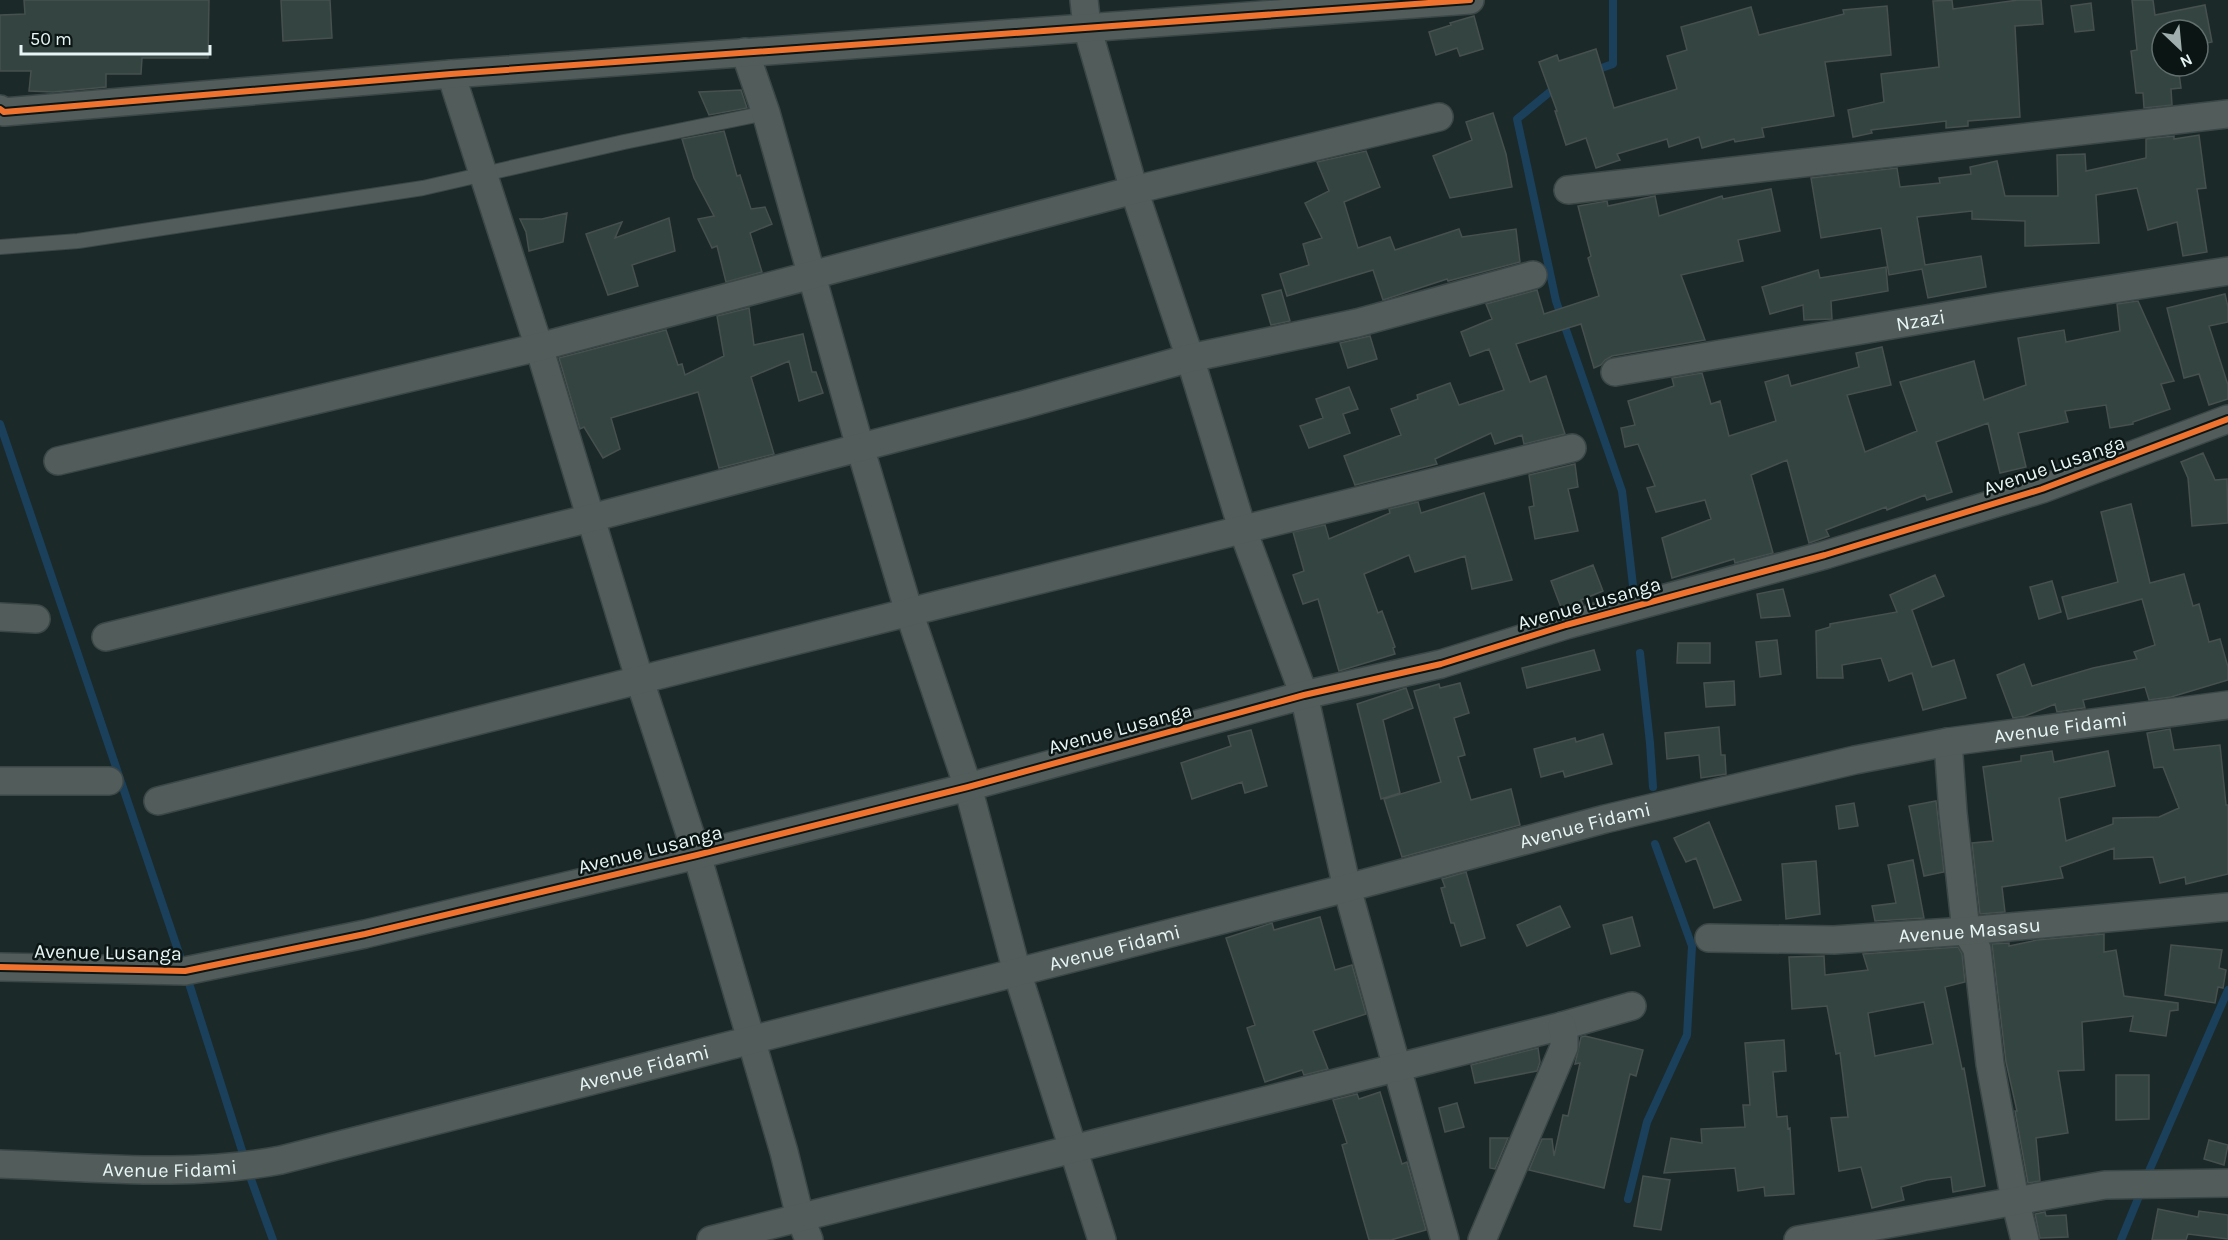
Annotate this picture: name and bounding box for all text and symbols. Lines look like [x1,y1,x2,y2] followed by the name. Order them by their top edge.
[21,18,210,56] scale bar
[2150,18,2210,78] north arrow
[30,28,72,50] text: 50 m
[2177,50,2196,72] text: N
[1894,305,1947,336] street label: Nzazi
[1980,431,2128,500] street label: Avenue Lusanga
[1515,572,1663,635] street label: Avenue Lusanga
[1046,698,1195,759] street label: Avenue Lusanga
[1992,707,2129,748] street label: Avenue Fidami
[1517,798,1653,853] street label: Avenue Fidami
[576,820,725,879] street label: Avenue Lusanga
[1898,913,2042,948] street label: Avenue Masasu
[1047,920,1183,976] street label: Avenue Fidami
[34,940,182,965] street label: Avenue Lusanga
[576,1040,712,1096] street label: Avenue Fidami
[102,1156,238,1182] street label: Avenue Fidami

